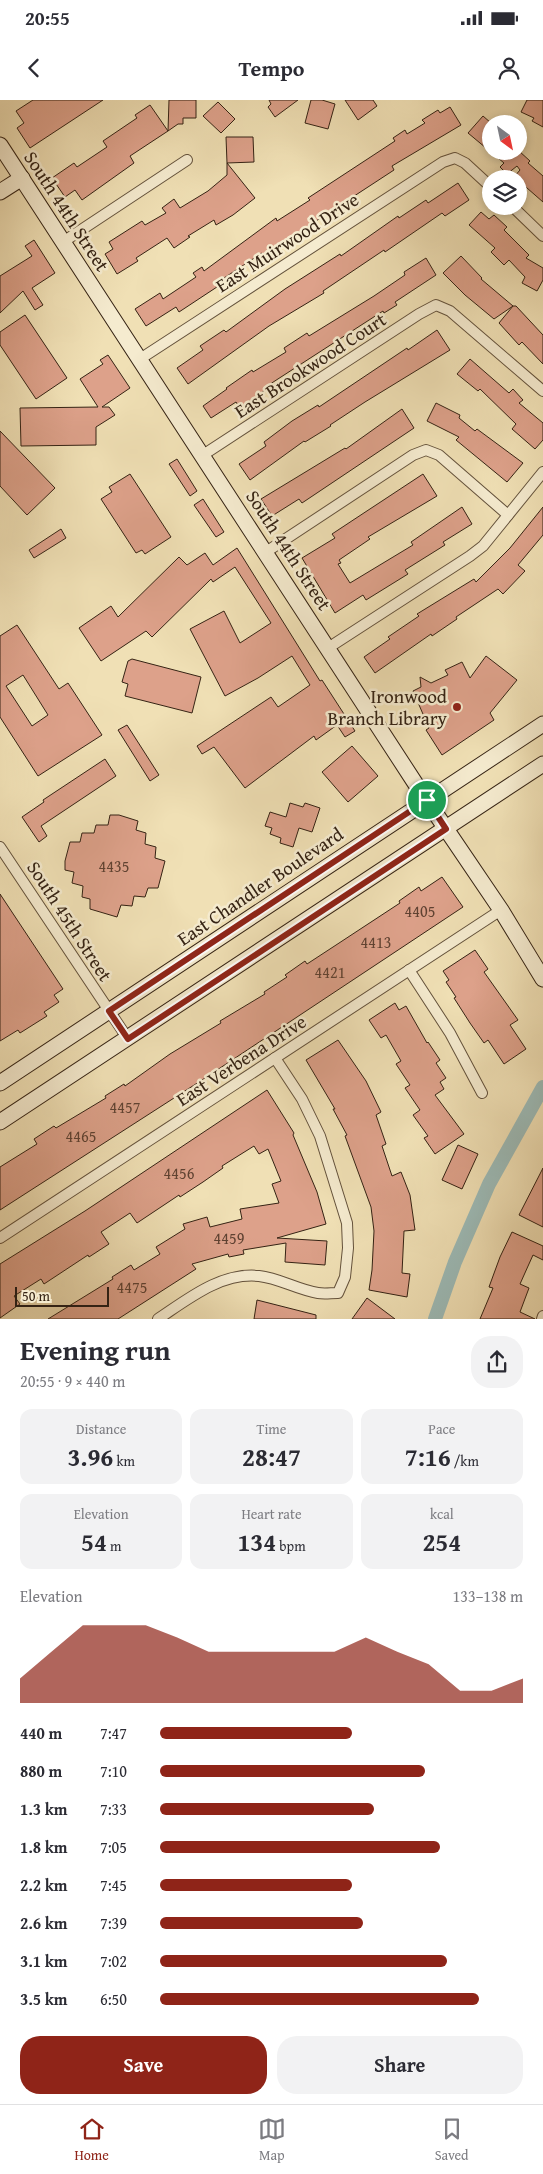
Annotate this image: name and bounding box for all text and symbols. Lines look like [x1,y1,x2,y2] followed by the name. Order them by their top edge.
[25,4,70,32] text: 20:55
[239,52,305,84] text: Tempo
[20,54,48,82] icon: back
[495,54,523,82] icon: person
[482,115,528,160] north arrow
[482,115,527,215] map controls
[17,145,117,277] street label: South 44th Street
[482,170,527,215] button: layers
[210,185,364,299] street label: East Muirwood Drive
[229,305,392,425] street label: East Brookwood Court
[239,484,339,616] street label: South 44th Street
[328,682,448,732] place label: Ironwood Branch Library
[451,701,463,713] marker: Ironwood Branch Library
[406,779,448,821] pin
[413,786,441,814] icon: arrive
[171,819,349,952] street label: East Chandler Boulevard
[99,854,129,878] house number: 4435
[20,855,120,987] street label: South 45th Street
[405,899,435,923] house number: 4405
[361,930,391,954] house number: 4413
[315,960,345,984] house number: 4421
[170,1007,312,1113] street label: East Verbena Drive
[110,1095,141,1119] house number: 4457
[66,1124,96,1148] house number: 4465
[164,1161,195,1185] house number: 4456
[214,1226,245,1250] house number: 4459
[117,1275,147,1299] house number: 4475
[15,1284,109,1307] scale bar
[22,1286,50,1306] text: 50 m
[20,1329,171,1370] text: Evening run
[471,1336,523,1388] button: share
[20,1369,125,1393] text: 20:55 · 9 × 440 m
[76,1419,126,1439] text: Distance
[257,1419,286,1439] text: Time
[428,1419,455,1439] text: Pace
[67,1439,113,1475] text: 3.96
[242,1439,301,1475] text: 28:47
[405,1439,451,1475] text: 7:16
[113,1451,135,1471] text: km
[451,1451,479,1471] text: /km
[74,1504,129,1524] text: Elevation
[241,1504,302,1524] text: Heart rate
[430,1504,454,1524] text: kcal
[81,1524,107,1560] text: 54
[237,1524,276,1560] text: 134
[422,1524,461,1560] text: 254
[107,1536,121,1556] text: m
[276,1536,306,1556] text: bpm
[20,1584,83,1608] text: Elevation
[453,1584,523,1608] text: 133–138 m
[20,1721,62,1745] text: 440 m
[100,1721,127,1745] text: 7:47
[20,1759,62,1783] text: 880 m
[100,1759,127,1783] text: 7:10
[20,1797,67,1821] text: 1.3 km
[100,1797,127,1821] text: 7:33
[20,1835,67,1859] text: 1.8 km
[100,1835,127,1859] text: 7:05
[20,1873,67,1897] text: 2.2 km
[100,1873,127,1897] text: 7:45
[20,1911,67,1935] text: 2.6 km
[100,1911,127,1935] text: 7:39
[20,1949,67,1973] text: 3.1 km
[100,1949,127,1973] text: 7:02
[20,1987,67,2011] text: 3.5 km
[100,1987,127,2011] text: 6:50
[20,2036,267,2094] button: Save
[277,2036,523,2094] button: Share
[74,2115,109,2165] tab: Home
[258,2115,286,2165] tab: Map
[435,2115,469,2165] tab: Saved

